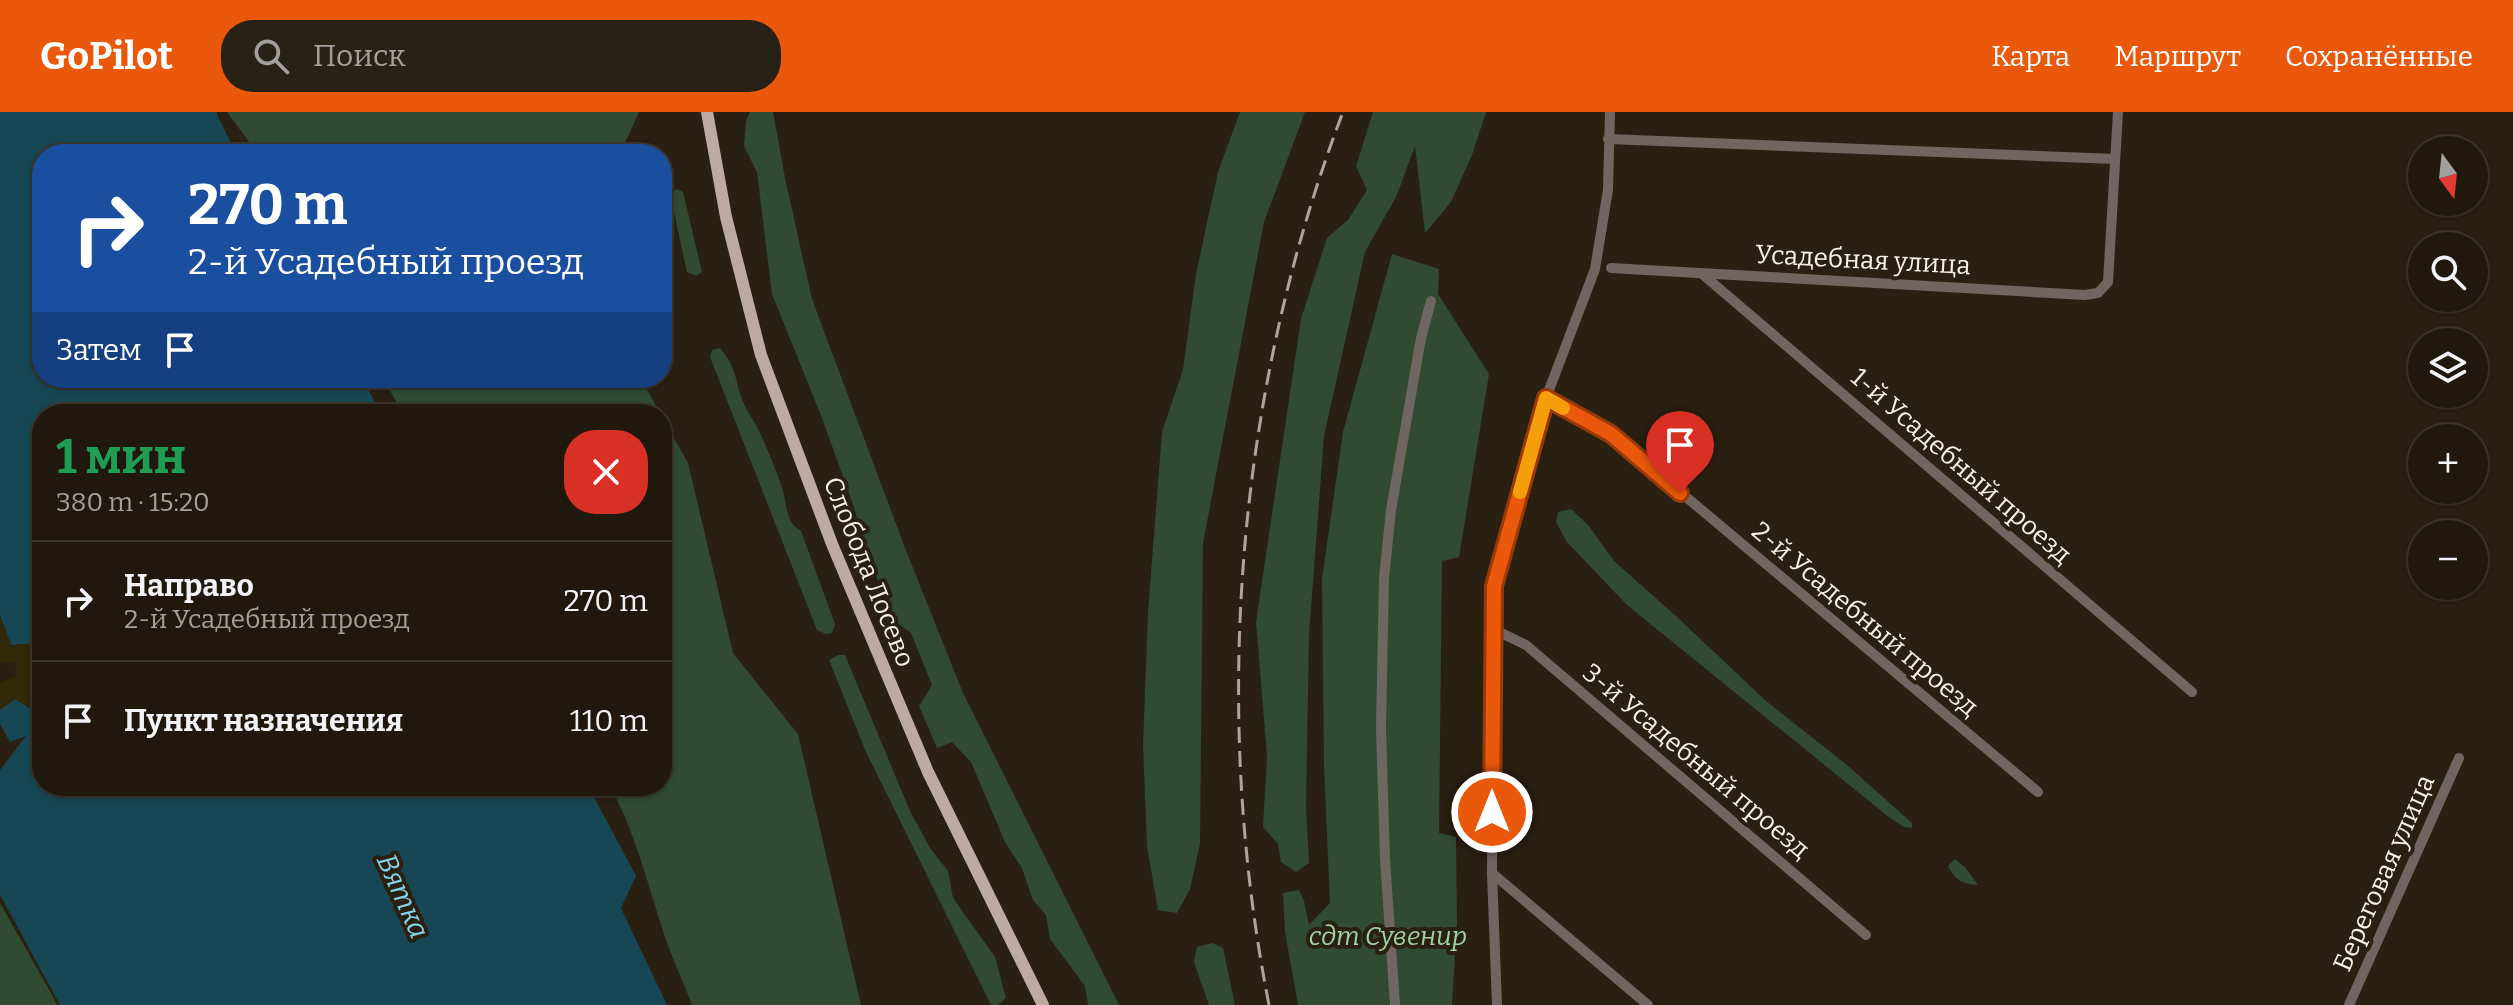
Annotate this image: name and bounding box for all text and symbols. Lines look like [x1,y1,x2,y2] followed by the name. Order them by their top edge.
[221,20,781,92] search box
[40,33,173,79] text: GoPilot
[249,34,293,78] icon: search
[313,38,406,74] text: Поиск
[1991,40,2070,73] text: Карта
[2114,40,2241,73] text: Маршрут
[2285,40,2473,73] text: Сохранённые
[2408,136,2488,216] north arrow
[2408,136,2488,600] map controls
[188,172,348,239] text: 270 m
[56,176,160,280] icon: right
[2408,232,2488,312] button: search
[1755,239,1971,281] street label: Усадебная улица
[188,240,584,284] text: 2-й Усадебный проезд
[158,328,202,372] icon: arrive
[2408,328,2488,408] button: layers
[56,332,142,368] text: Затем
[1844,362,2078,570] street label: 1-й Усадебный проезд
[1646,411,1714,493] pin
[1658,423,1702,467] icon: arrive
[2408,424,2488,504] button: +
[56,428,186,486] text: 1 мин
[564,430,648,514] button: close
[817,473,921,671] street label: Слобода Лосево
[56,487,210,518] text: 380 m · 15:20
[1746,515,1985,723] street label: 2-й Усадебный проезд
[2408,520,2488,600] button: −
[124,568,254,604] text: Направо
[56,579,100,623] icon: right
[564,583,648,619] text: 270 m
[124,604,410,635] text: 2-й Усадебный проезд
[1576,657,1816,865] street label: 3-й Усадебный проезд
[56,699,100,743] icon: arrive
[124,703,403,739] text: Пункт назначения
[570,703,648,739] text: 110 m
[1450,770,1534,854] position arrow
[2327,770,2441,976] street label: Береговая улица
[370,849,436,943] water label: Вятка
[1309,921,1467,952] park label: сдт Сувенир

